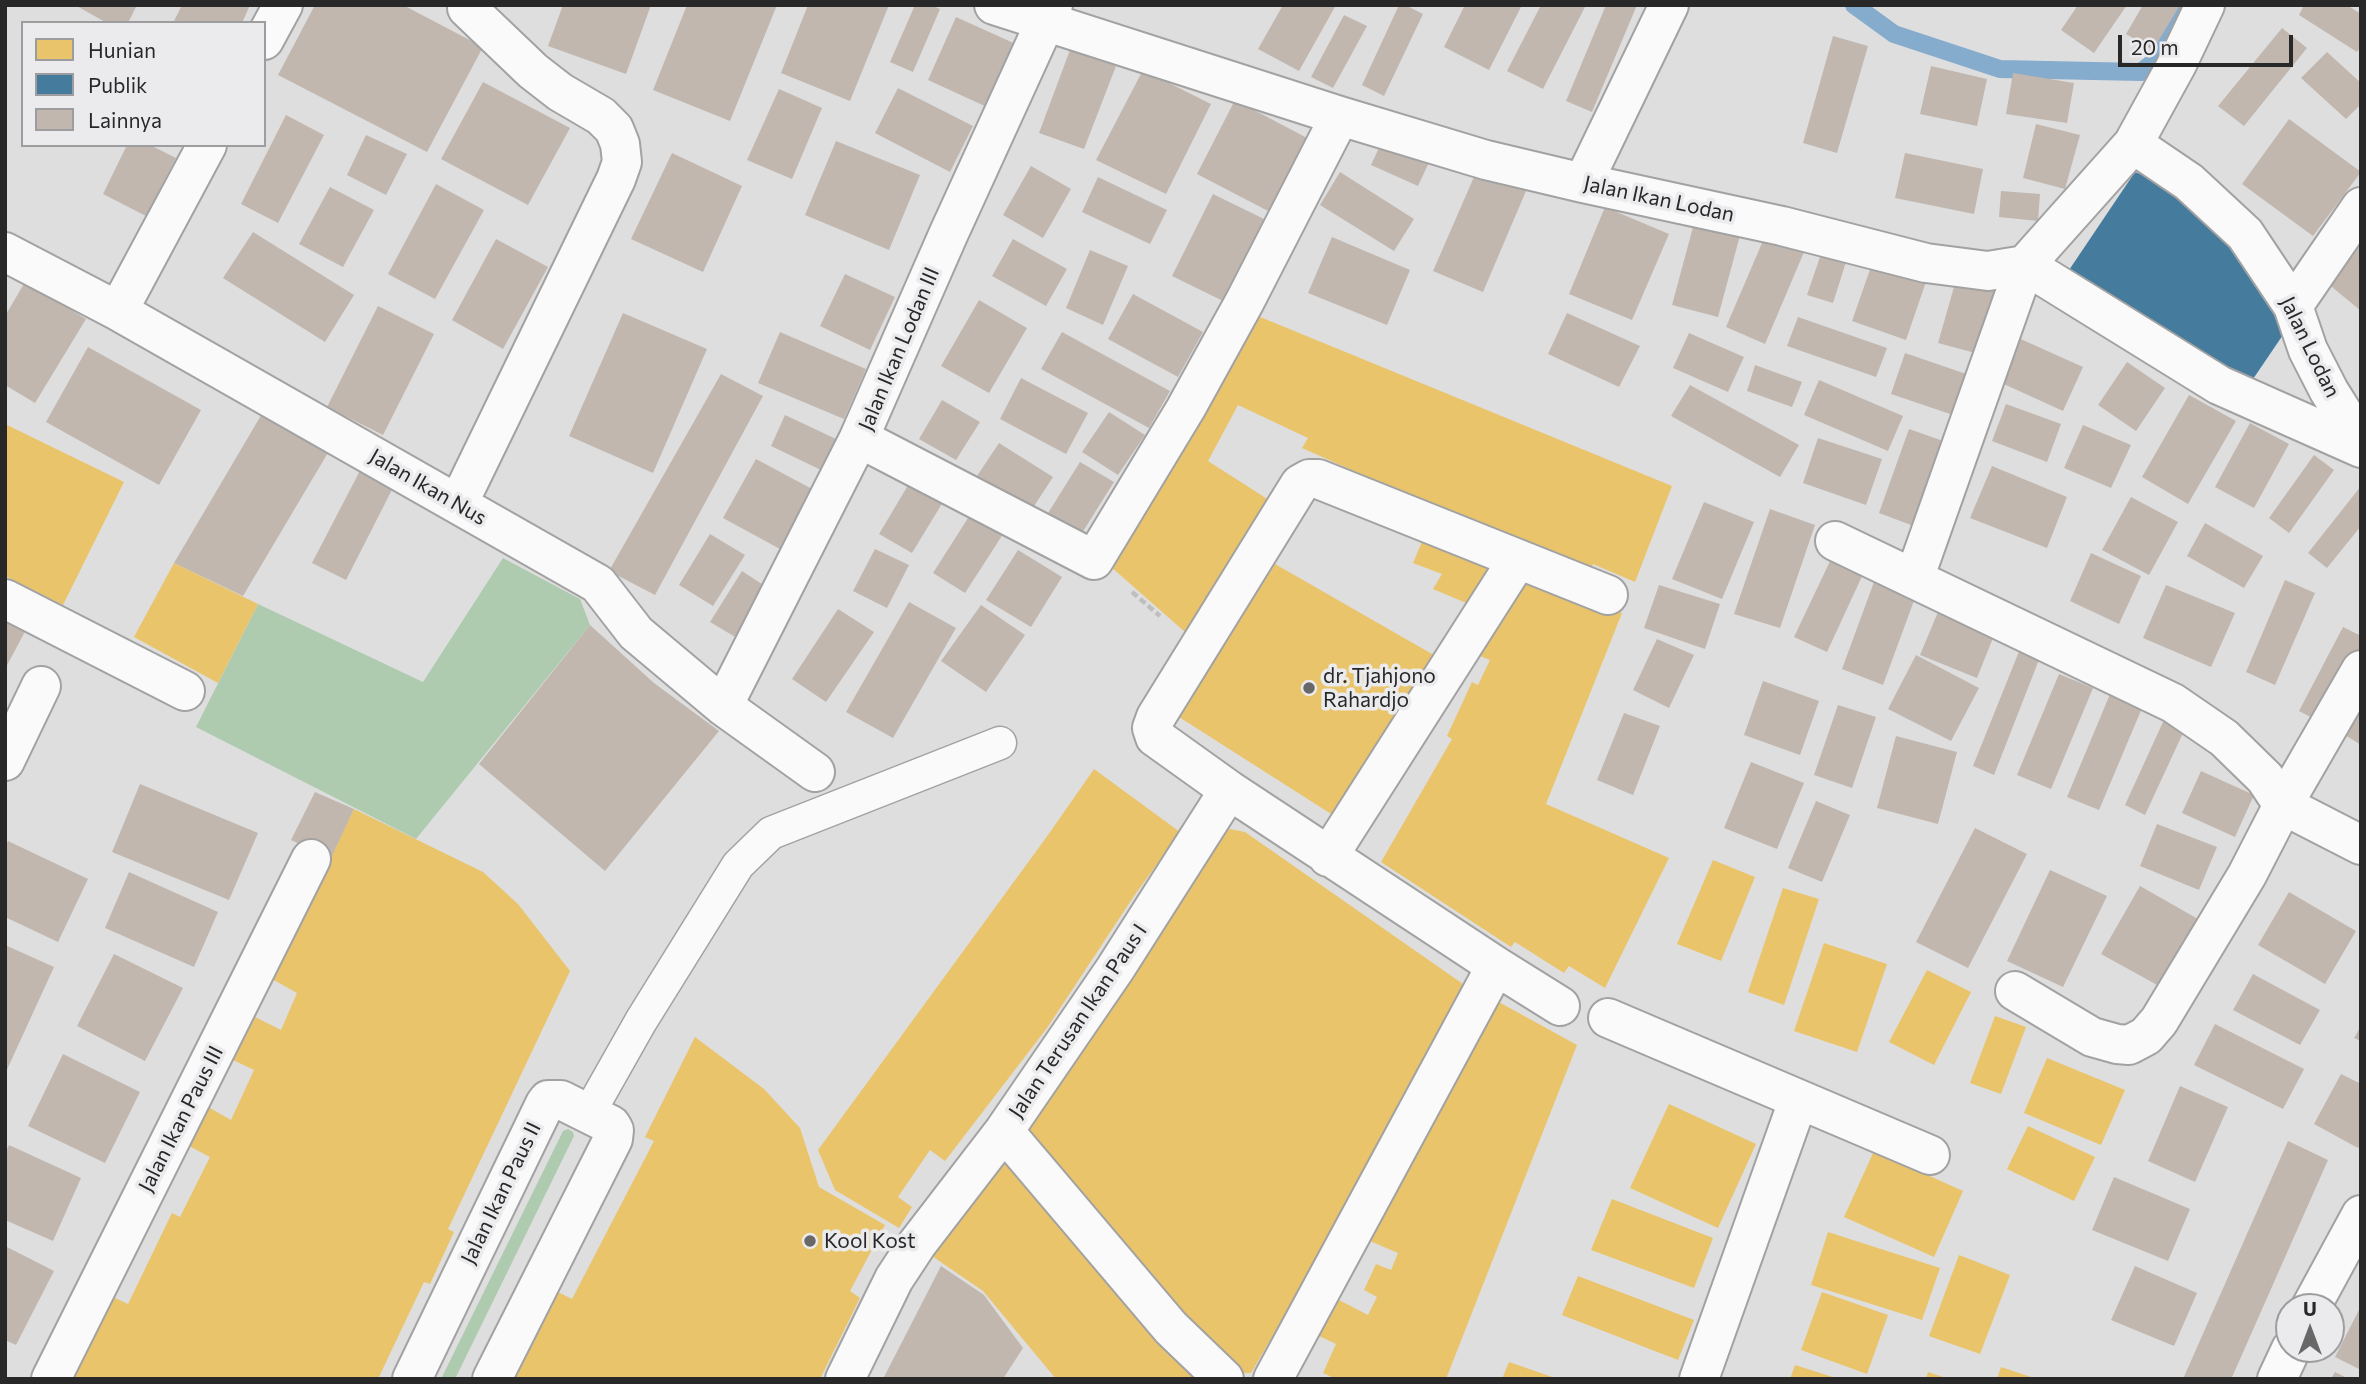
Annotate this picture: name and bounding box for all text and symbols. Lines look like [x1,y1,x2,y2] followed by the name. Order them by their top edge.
[21,21,266,147] legend
[2121,21,2296,65] scale bar
[2131,34,2179,59] text: 20 m
[88,37,156,62] text: Hunian
[88,72,147,97] text: Publik
[88,107,162,132] text: Lainnya
[1581,171,1737,227] street label: Jalan Ikan Lodan
[853,263,945,435] street label: Jalan Ikan Lodan III
[2275,292,2345,402] street label: Jalan Lodan
[365,443,491,531] street label: Jalan Ikan Nus
[1323,663,1436,713] place label: dr. Tjahjono Rahardjo
[1301,680,1317,696] marker: dr. Tjahjono Rahardjo
[1004,919,1152,1123] street label: Jalan Terusan Ikan Paus I
[133,1042,229,1196] street label: Jalan Ikan Paus III
[456,1118,546,1268] street label: Jalan Ikan Paus II
[824,1228,916,1254] place label: Kool Kost
[802,1233,818,1249] marker: Kool Kost
[2275,1293,2345,1363] north arrow
[2303,1297,2317,1320] text: U

